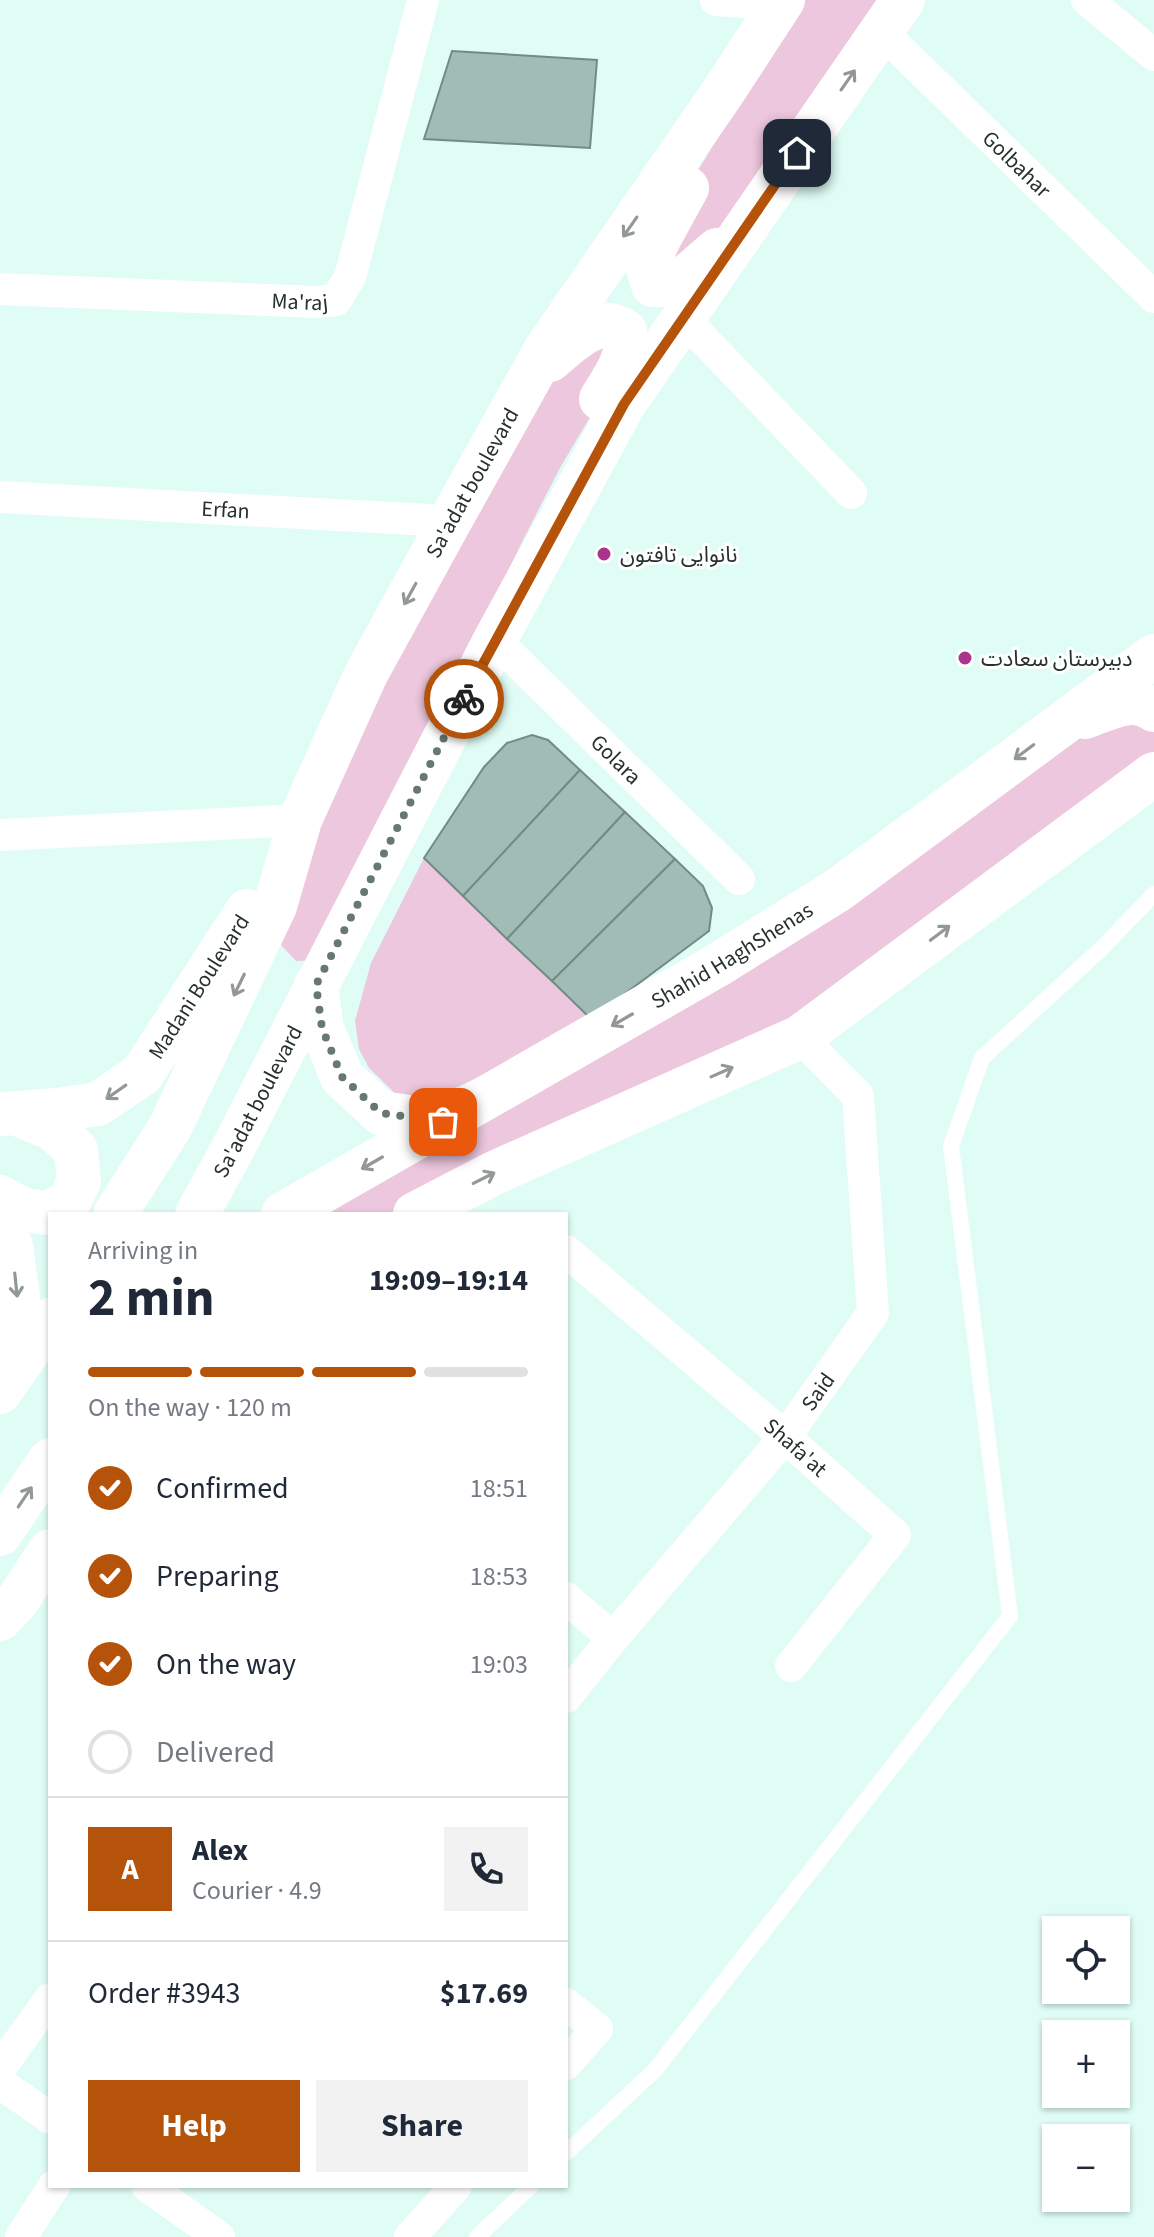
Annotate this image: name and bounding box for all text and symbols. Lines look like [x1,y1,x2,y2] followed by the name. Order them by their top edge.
[840,69,856,91] one-way arrow
[763,119,831,187] pin
[975,123,1058,206] street label: Golbahar
[775,131,819,175] icon: home
[622,216,638,238] one-way arrow
[271,285,330,319] street label: Ma'raj
[418,402,527,564] street label: Sa'adat boulevard
[201,493,251,527] street label: Erfan
[620,539,738,571] place label: نانوایی تافتون
[595,545,613,563] marker: نانوایی تافتون
[402,582,418,605] one-way arrow
[981,643,1132,675] place label: دبیرستان سعادت
[956,649,974,667] marker: دبیرستان سعادت
[424,659,504,739] courier
[442,677,486,721] icon: bike
[583,727,649,792] street label: Golara
[1014,743,1035,760] one-way arrow
[645,894,819,1017] street label: Shahid HaghShenas
[141,908,258,1066] street label: Madani Boulevard
[929,925,950,942] one-way arrow
[231,972,246,996] one-way arrow
[611,1012,634,1028] one-way arrow
[205,1020,311,1183] street label: Sa'adat boulevard
[710,1064,734,1079] one-way arrow
[106,1084,128,1100] one-way arrow
[409,1088,477,1156] pin
[421,1100,465,1144] icon: bag
[361,1155,384,1171] one-way arrow
[472,1170,496,1185] one-way arrow
[88,1232,198,1269] text: Arriving in
[369,1259,528,1302] text: 19:09–19:14
[88,1262,215,1336] text: 2 min
[9,1271,24,1297] one-way arrow
[793,1366,843,1418] street label: Said
[88,1389,292,1426] text: On the way · 120 m
[756,1411,835,1485] street label: Shafa'at
[88,1466,132,1510] icon: check
[156,1467,289,1510] text: Confirmed
[470,1470,528,1507] text: 18:51
[17,1486,33,1509] one-way arrow
[88,1554,132,1598] icon: check
[156,1555,279,1598] text: Preparing
[470,1558,528,1595] text: 18:53
[88,1642,132,1686] icon: check
[156,1643,296,1686] text: On the way
[470,1646,528,1683] text: 19:03
[156,1731,275,1774] text: Delivered
[444,1827,528,1911] button: phone
[192,1829,248,1872] text: Alex
[121,1848,139,1891] text: A
[192,1872,322,1909] text: Courier · 4.9
[1042,1916,1130,2212] map controls
[1042,1916,1130,2004] button: locate
[88,1972,241,2015] text: Order #3943
[440,1972,528,2015] text: $17.69
[1042,2020,1130,2108] button: +
[88,2080,300,2172] button: Help
[316,2080,528,2172] button: Share
[1042,2124,1130,2212] button: −

